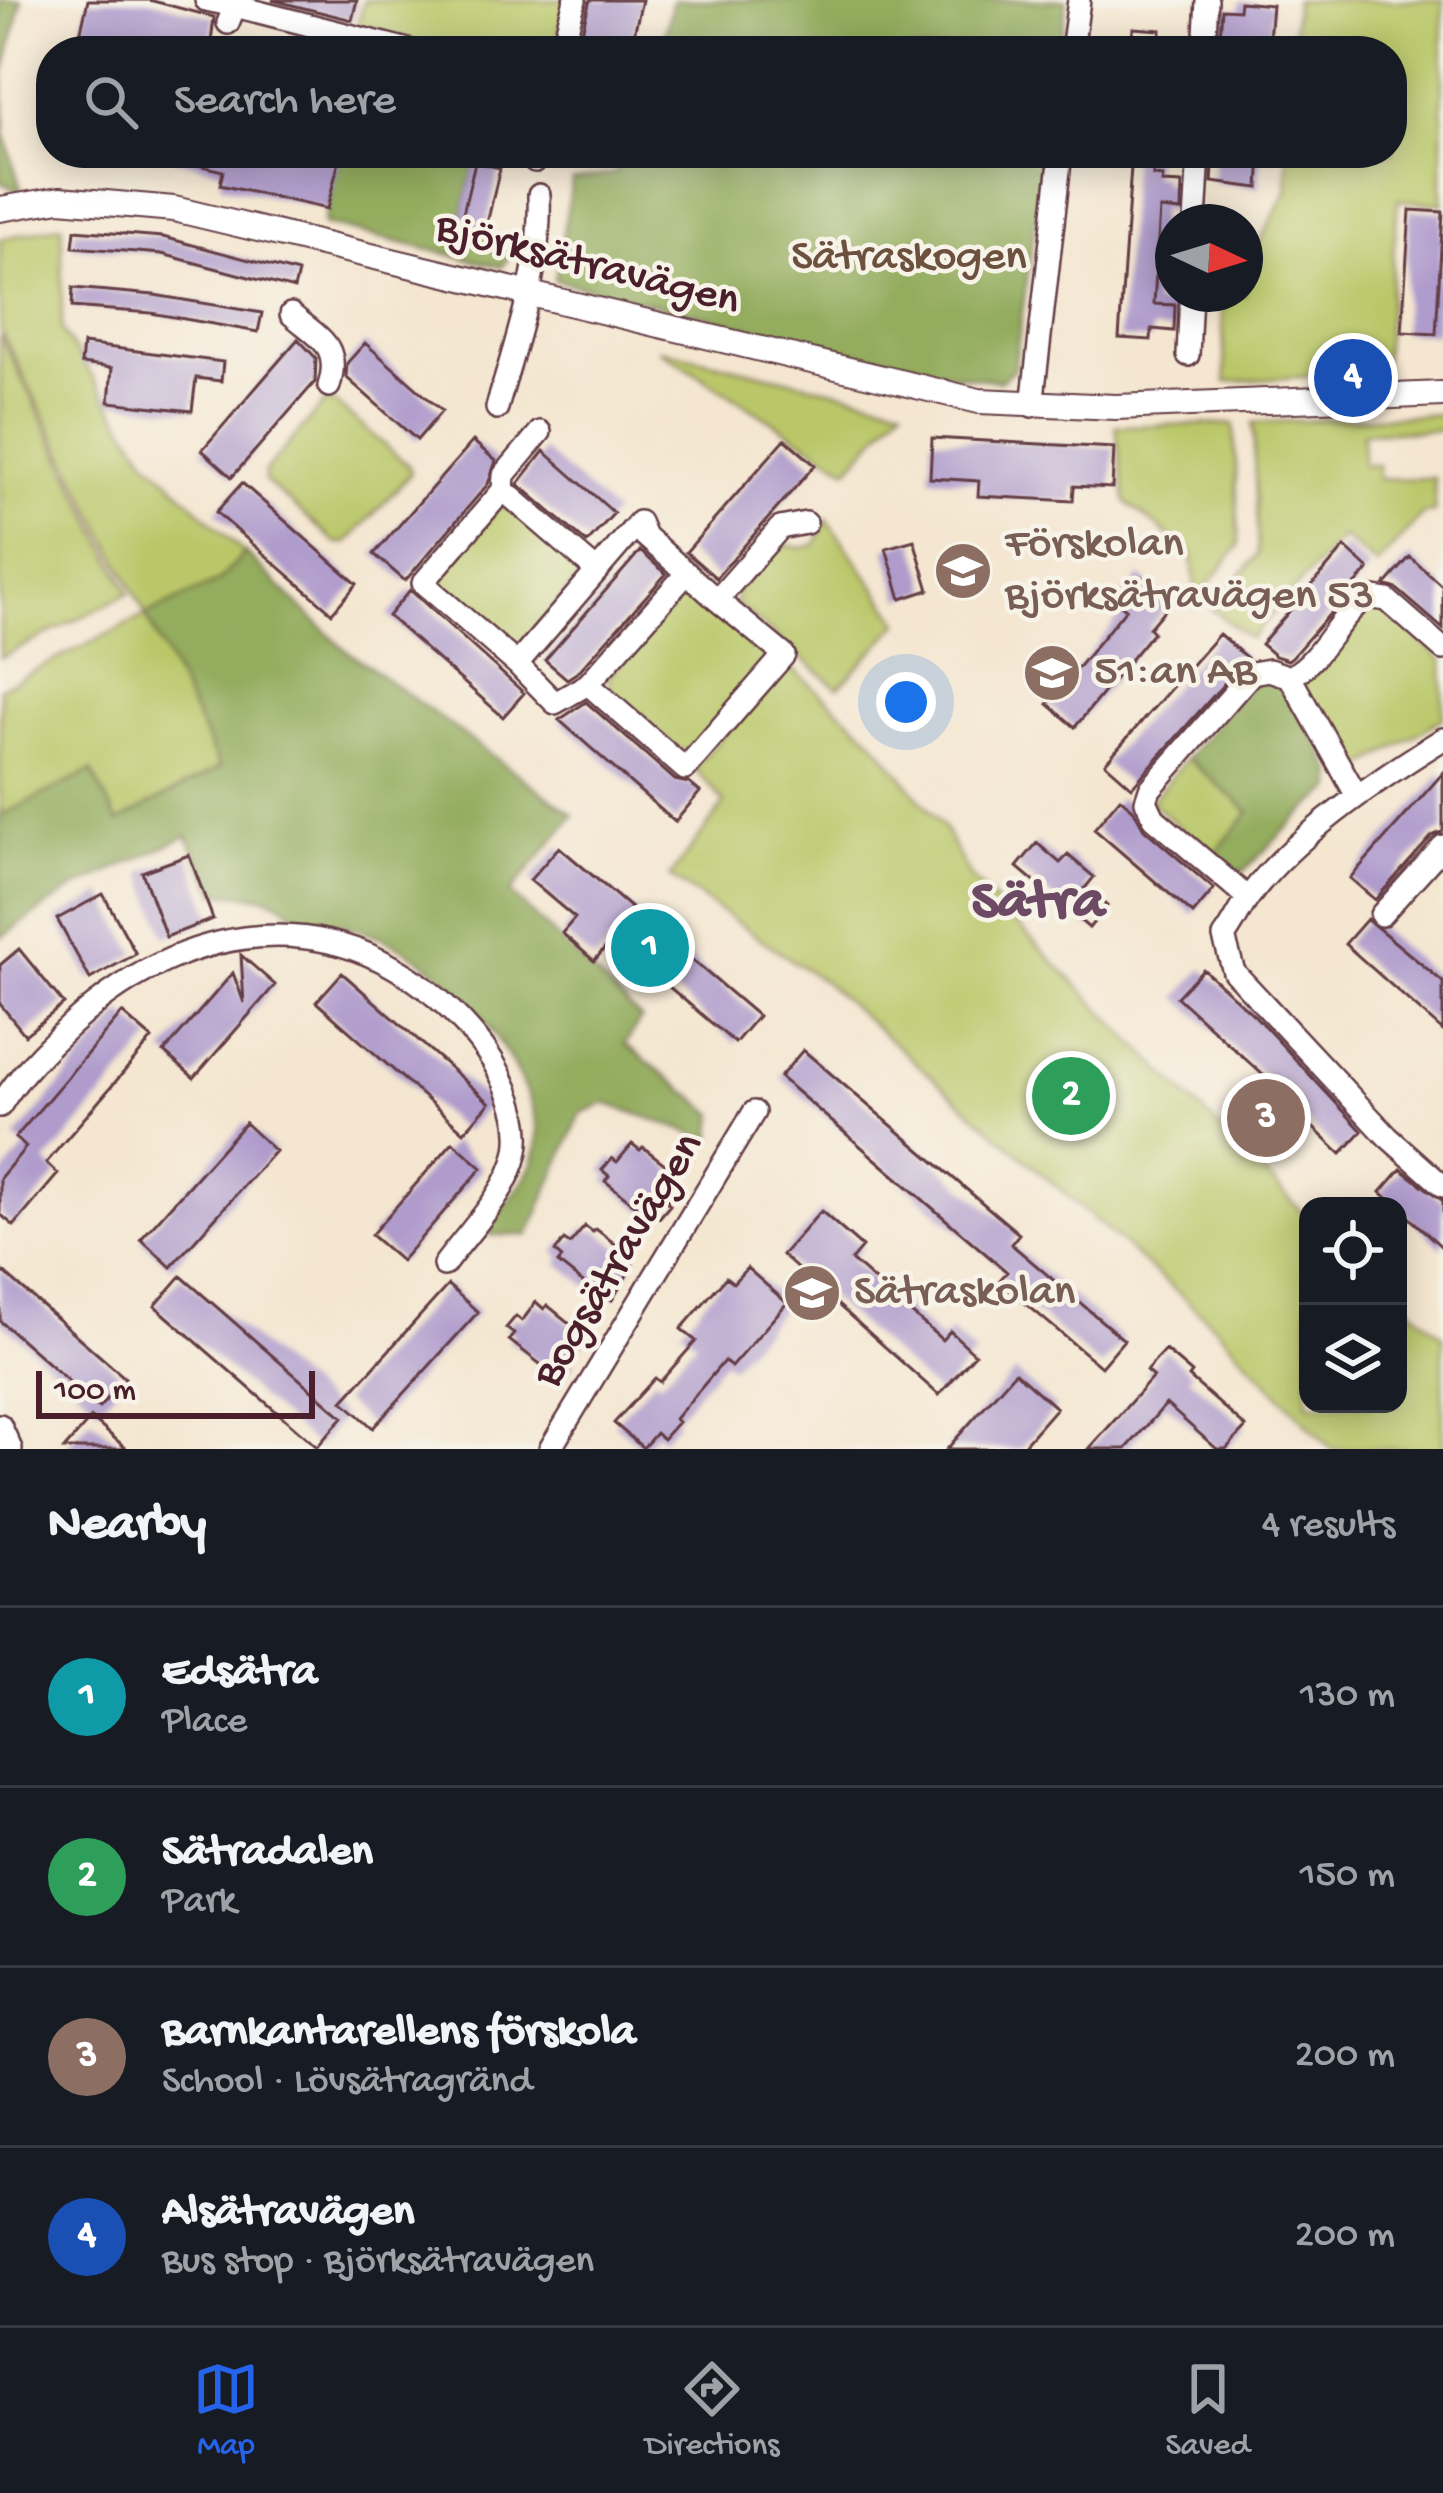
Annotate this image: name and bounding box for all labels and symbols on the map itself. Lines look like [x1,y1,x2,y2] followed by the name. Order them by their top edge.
[429,202,744,329] street label: Björksätravägen
[1155,204,1263,312] north arrow
[791,232,1027,285] park label: Sätraskogen
[1314,333,1392,423] pin: 4
[1004,519,1374,624] place label: Förskolan Björksätravägen 53
[932,540,994,602] school or university icon: Förskolan Björksätravägen 53
[1021,642,1083,704] school or university icon: 51:an AB
[1094,647,1258,700] place label: 51:an AB
[876,672,936,732] your location
[971,871,1107,938] district label: Sätra
[611,903,689,993] pin: 1
[1032,1051,1110,1141] pin: 2
[1227,1073,1305,1163] pin: 3
[523,1124,717,1399] street label: Bogsätravägen
[781,1262,843,1324] school or university icon: Sätraskolan
[854,1267,1075,1320] place label: Sätraskolan
[36,1365,315,1418] scale bar

